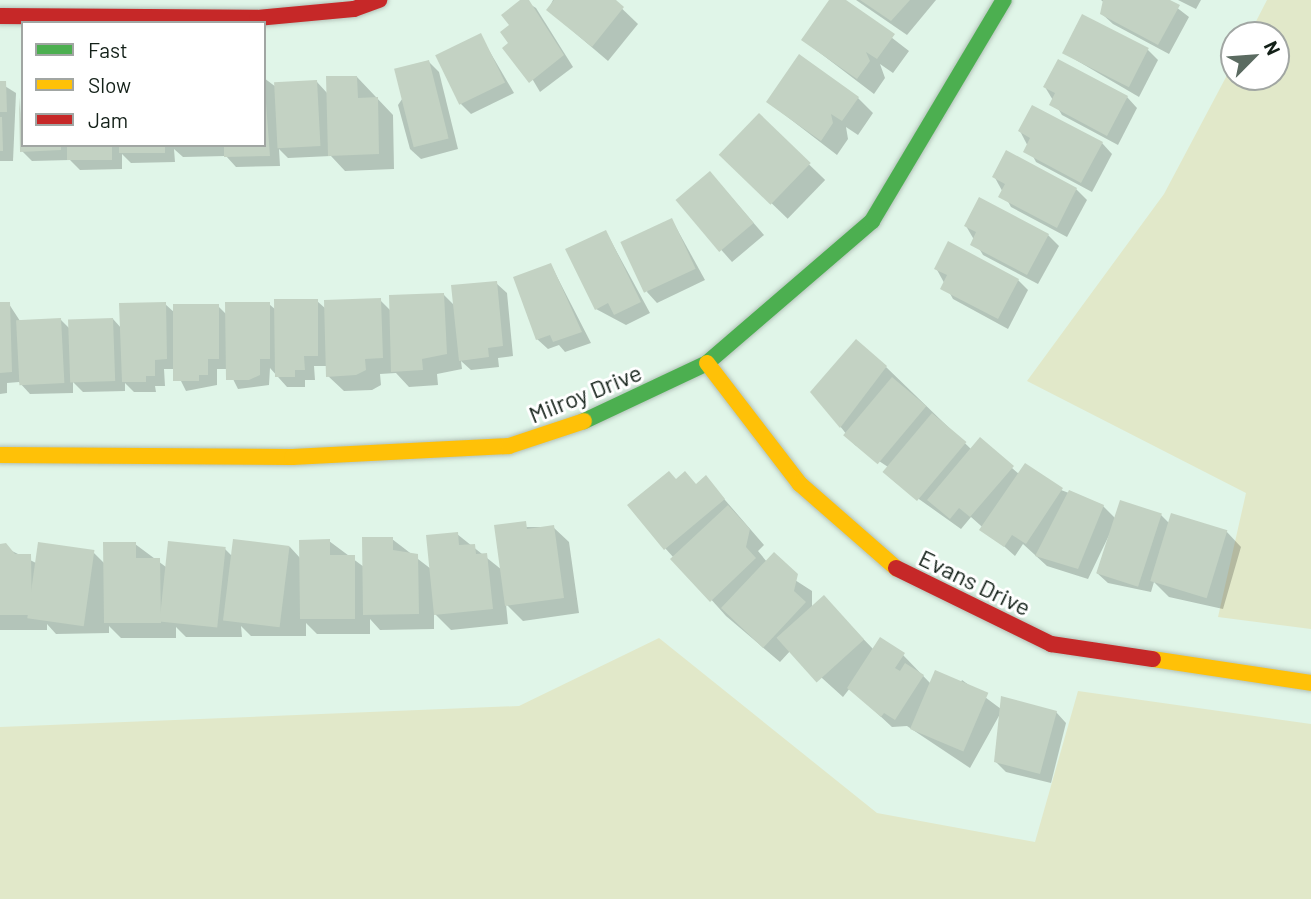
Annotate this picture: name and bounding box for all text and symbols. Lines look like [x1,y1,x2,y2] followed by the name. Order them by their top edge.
[21,21,266,147] legend
[1220,21,1290,91] north arrow
[88,37,128,62] text: Fast
[1260,37,1286,58] text: N
[88,72,131,97] text: Slow
[88,107,128,132] text: Jam
[524,357,646,429] street label: Milroy Drive
[914,543,1036,621] street label: Evans Drive

